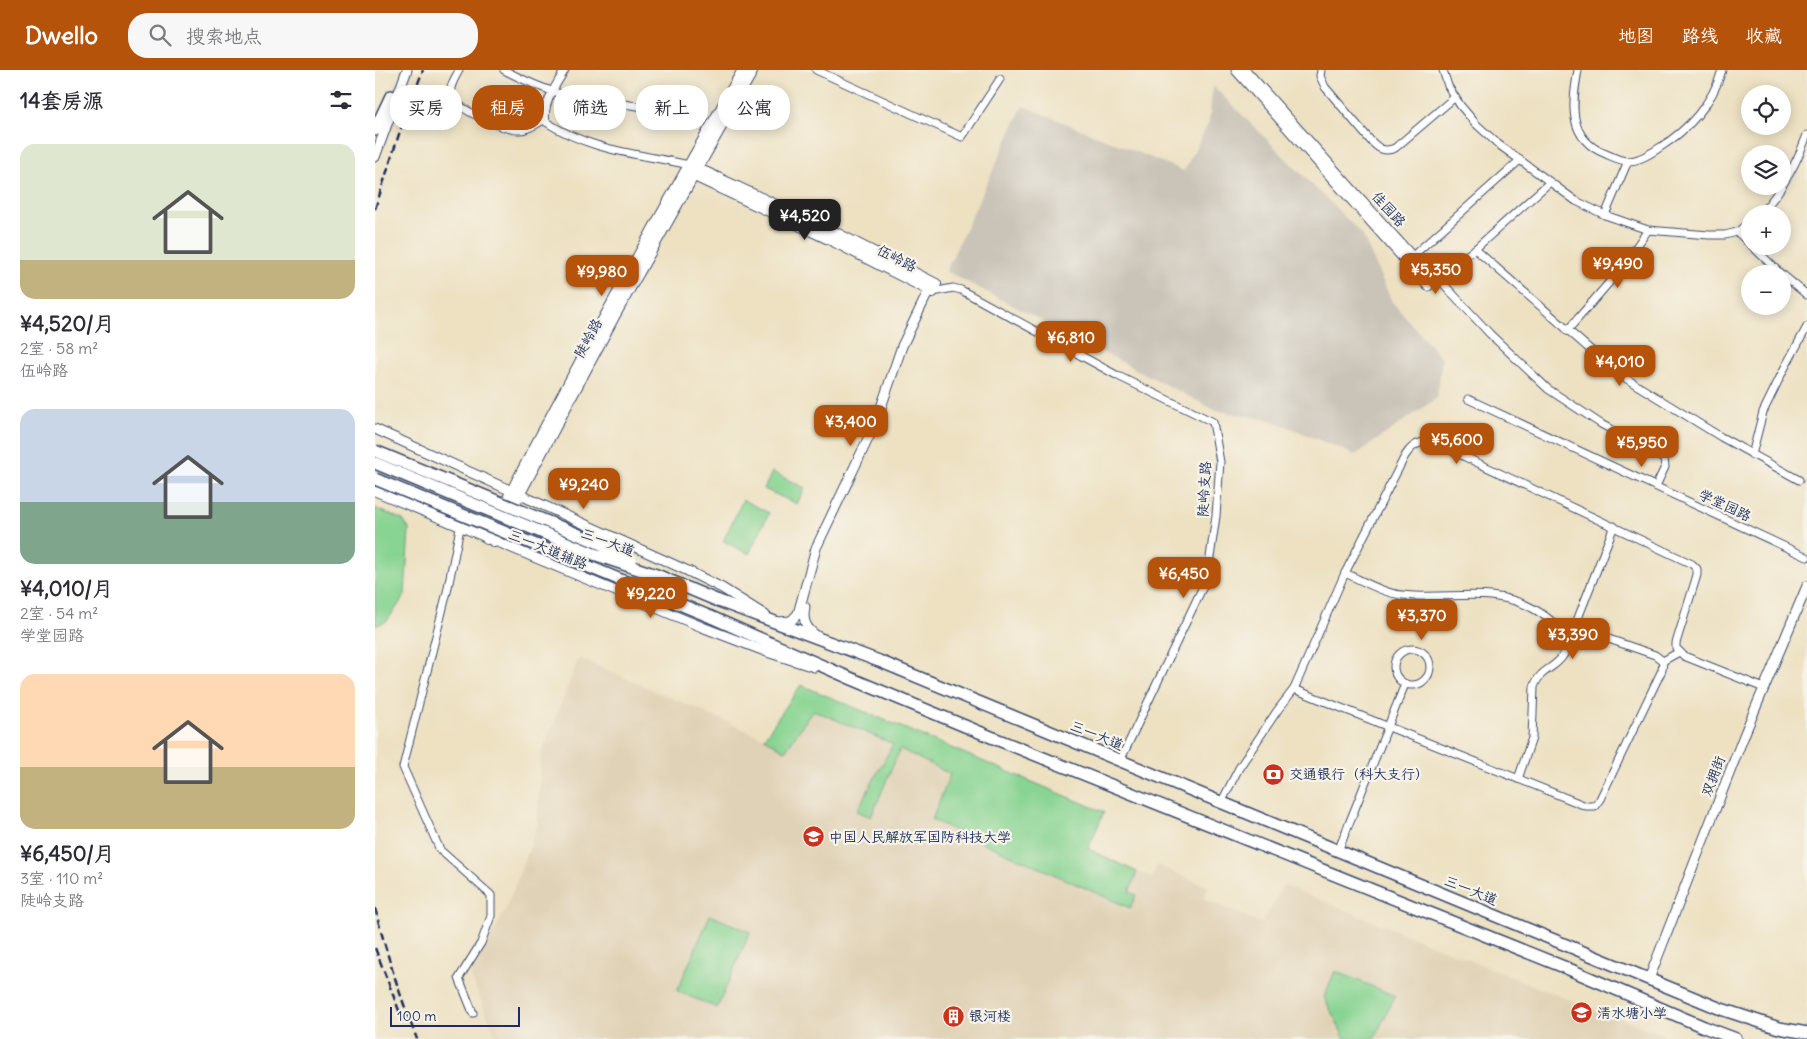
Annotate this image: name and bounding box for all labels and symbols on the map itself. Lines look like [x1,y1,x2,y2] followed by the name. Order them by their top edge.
[1368,187,1410,231] street label: 佳园路
[764,198,846,241] pin: ¥4,520
[874,240,920,276] street label: 伍岭路
[1577,246,1659,289] pin: ¥9,490
[1395,252,1477,295] pin: ¥5,350
[561,254,643,297] pin: ¥9,980
[570,315,606,361] street label: 陡岭路
[1030,320,1112,363] pin: ¥6,810
[1579,344,1661,387] pin: ¥4,010
[810,404,892,447] pin: ¥3,400
[1416,422,1498,465] pin: ¥5,600
[1601,426,1683,468] pin: ¥5,950
[1194,461,1214,517] street label: 陡岭支路
[543,468,625,510] pin: ¥9,240
[1696,485,1754,525] street label: 学堂园路
[579,524,637,560] street label: 三一大道
[506,525,590,573] street label: 三一大道辅路
[1143,556,1225,599] pin: ¥6,450
[610,576,692,619] pin: ¥9,220
[1381,598,1463,641] pin: ¥3,370
[1532,618,1614,660] pin: ¥3,390
[1068,716,1126,754] street label: 三一大道
[1697,753,1729,799] street label: 双拥街
[1261,762,1285,786] bank icon: 交通银行（科大支行）
[1289,765,1429,783] place label: 交通银行（科大支行）
[801,825,825,849] school or university icon: 中国人民解放军国防科技大学
[829,828,1011,846] place label: 中国人民解放军国防科技大学
[1442,871,1500,909] street label: 三一大道
[1569,1001,1593,1025] school or university icon: 清水塘小学
[390,1004,520,1027] scale bar
[941,1004,965,1028] building icon: 银河楼
[1597,1004,1667,1022] place label: 清水塘小学
[969,1007,1011,1025] place label: 银河楼

